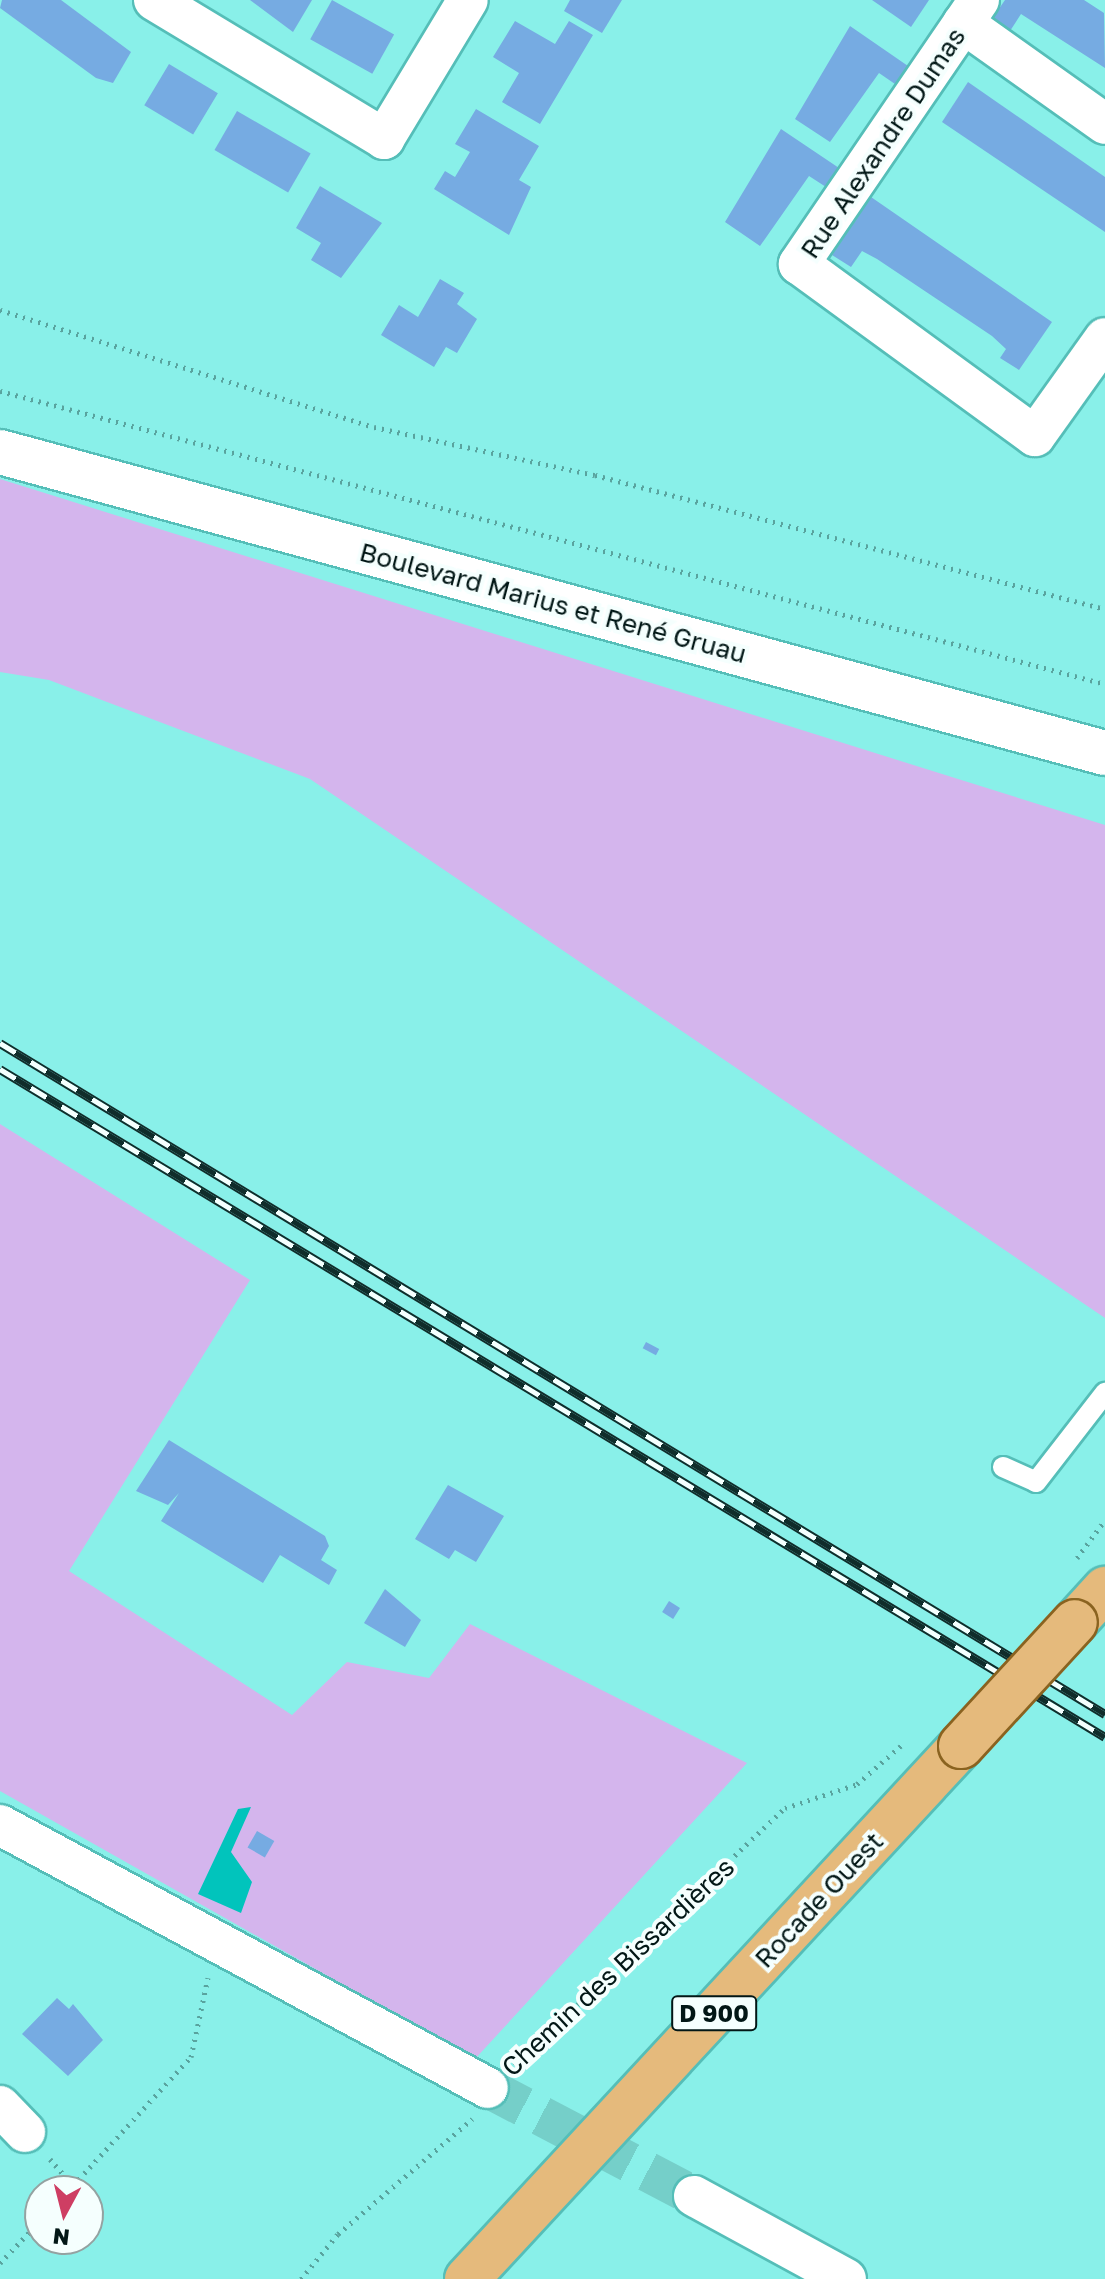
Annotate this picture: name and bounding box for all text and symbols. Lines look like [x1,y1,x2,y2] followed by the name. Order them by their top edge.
[794,22,972,264] street label: Rue Alexandre Dumas
[356,536,750,670] street label: Boulevard Marius et René Gruau
[748,1826,890,1974] street label: Rocade Ouest
[496,1851,740,2083] street label: Chemin des Bissardières
[670,1993,758,2033] road number: D 900
[24,2175,104,2255] north arrow
[51,2223,71,2252] text: N

